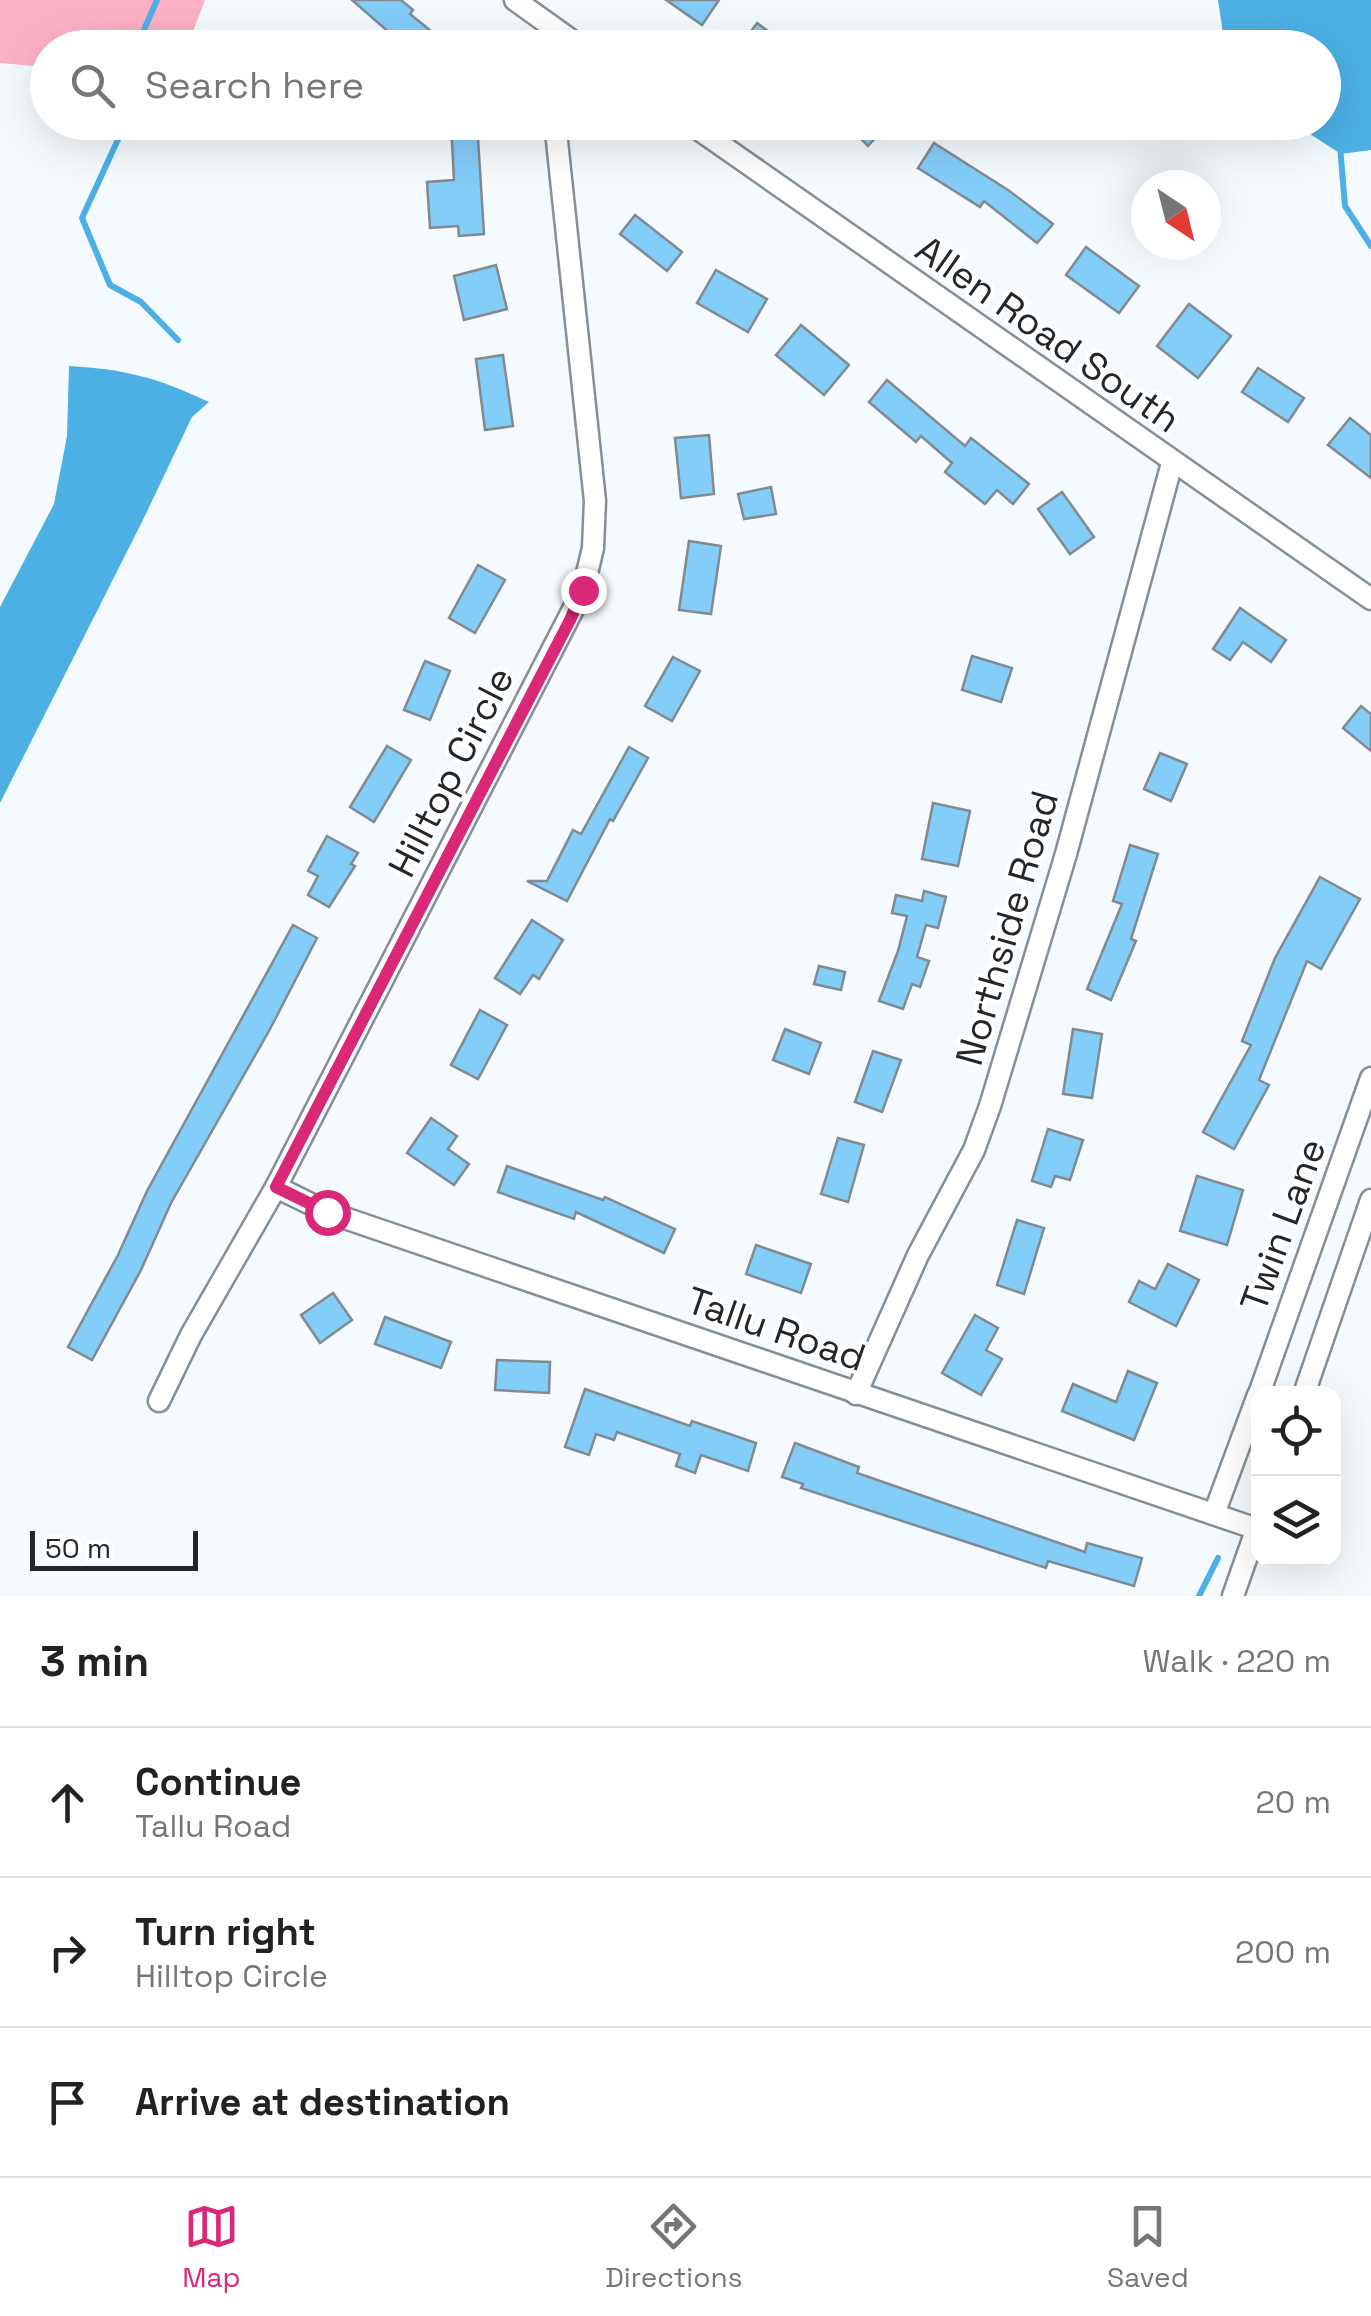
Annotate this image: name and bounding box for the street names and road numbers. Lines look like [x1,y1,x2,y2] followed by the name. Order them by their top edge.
[906,225,1190,443] street label: Allen Road South
[378,659,524,885] street label: Hilltop Circle
[945,785,1069,1071] street label: Northside Road
[1230,1132,1336,1318] street label: Twin Lane
[680,1276,872,1382] street label: Tallu Road

